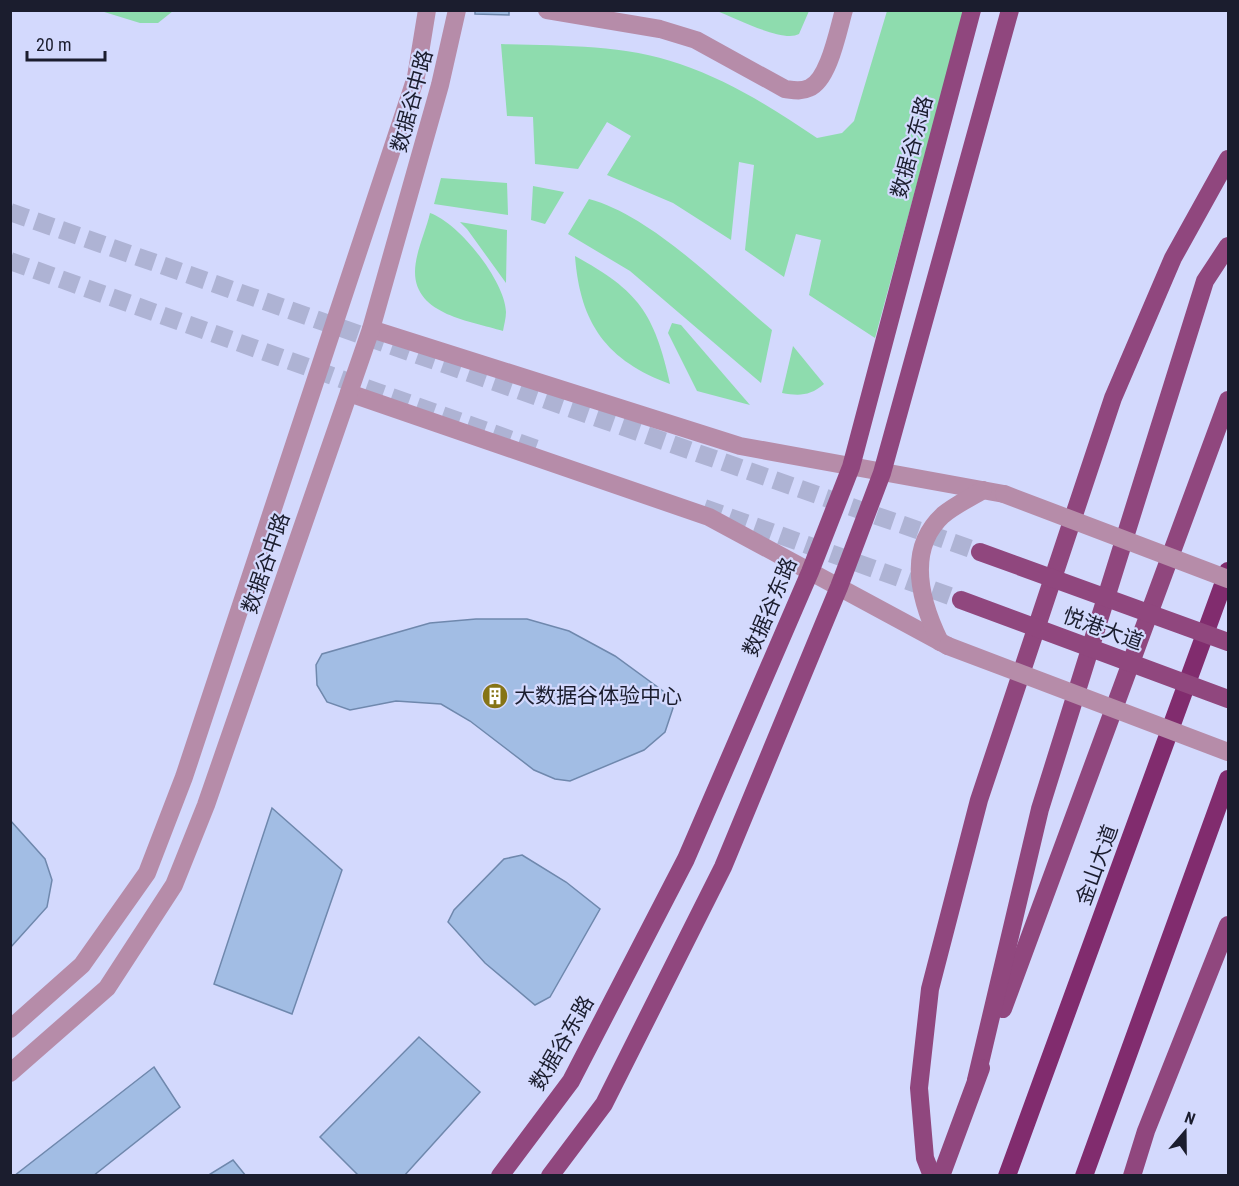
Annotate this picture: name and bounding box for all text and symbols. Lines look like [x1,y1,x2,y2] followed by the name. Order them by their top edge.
[27,24,105,62] scale bar
[36,34,71,55] text: 20 m
[387,47,437,155] street label: 数据谷中路
[887,93,937,201] street label: 数据谷东路
[238,509,294,617] street label: 数据谷中路
[738,554,802,660] street label: 数据谷东路
[1059,603,1147,655] street label: 悦港大道
[480,681,510,711] building icon: 大数据谷体验中心
[514,684,682,708] place label: 大数据谷体验中心
[1071,821,1123,909] street label: 金山大道
[525,992,599,1094] street label: 数据谷东路
[1155,1102,1215,1162] north arrow
[1182,1108,1198,1129] text: N

